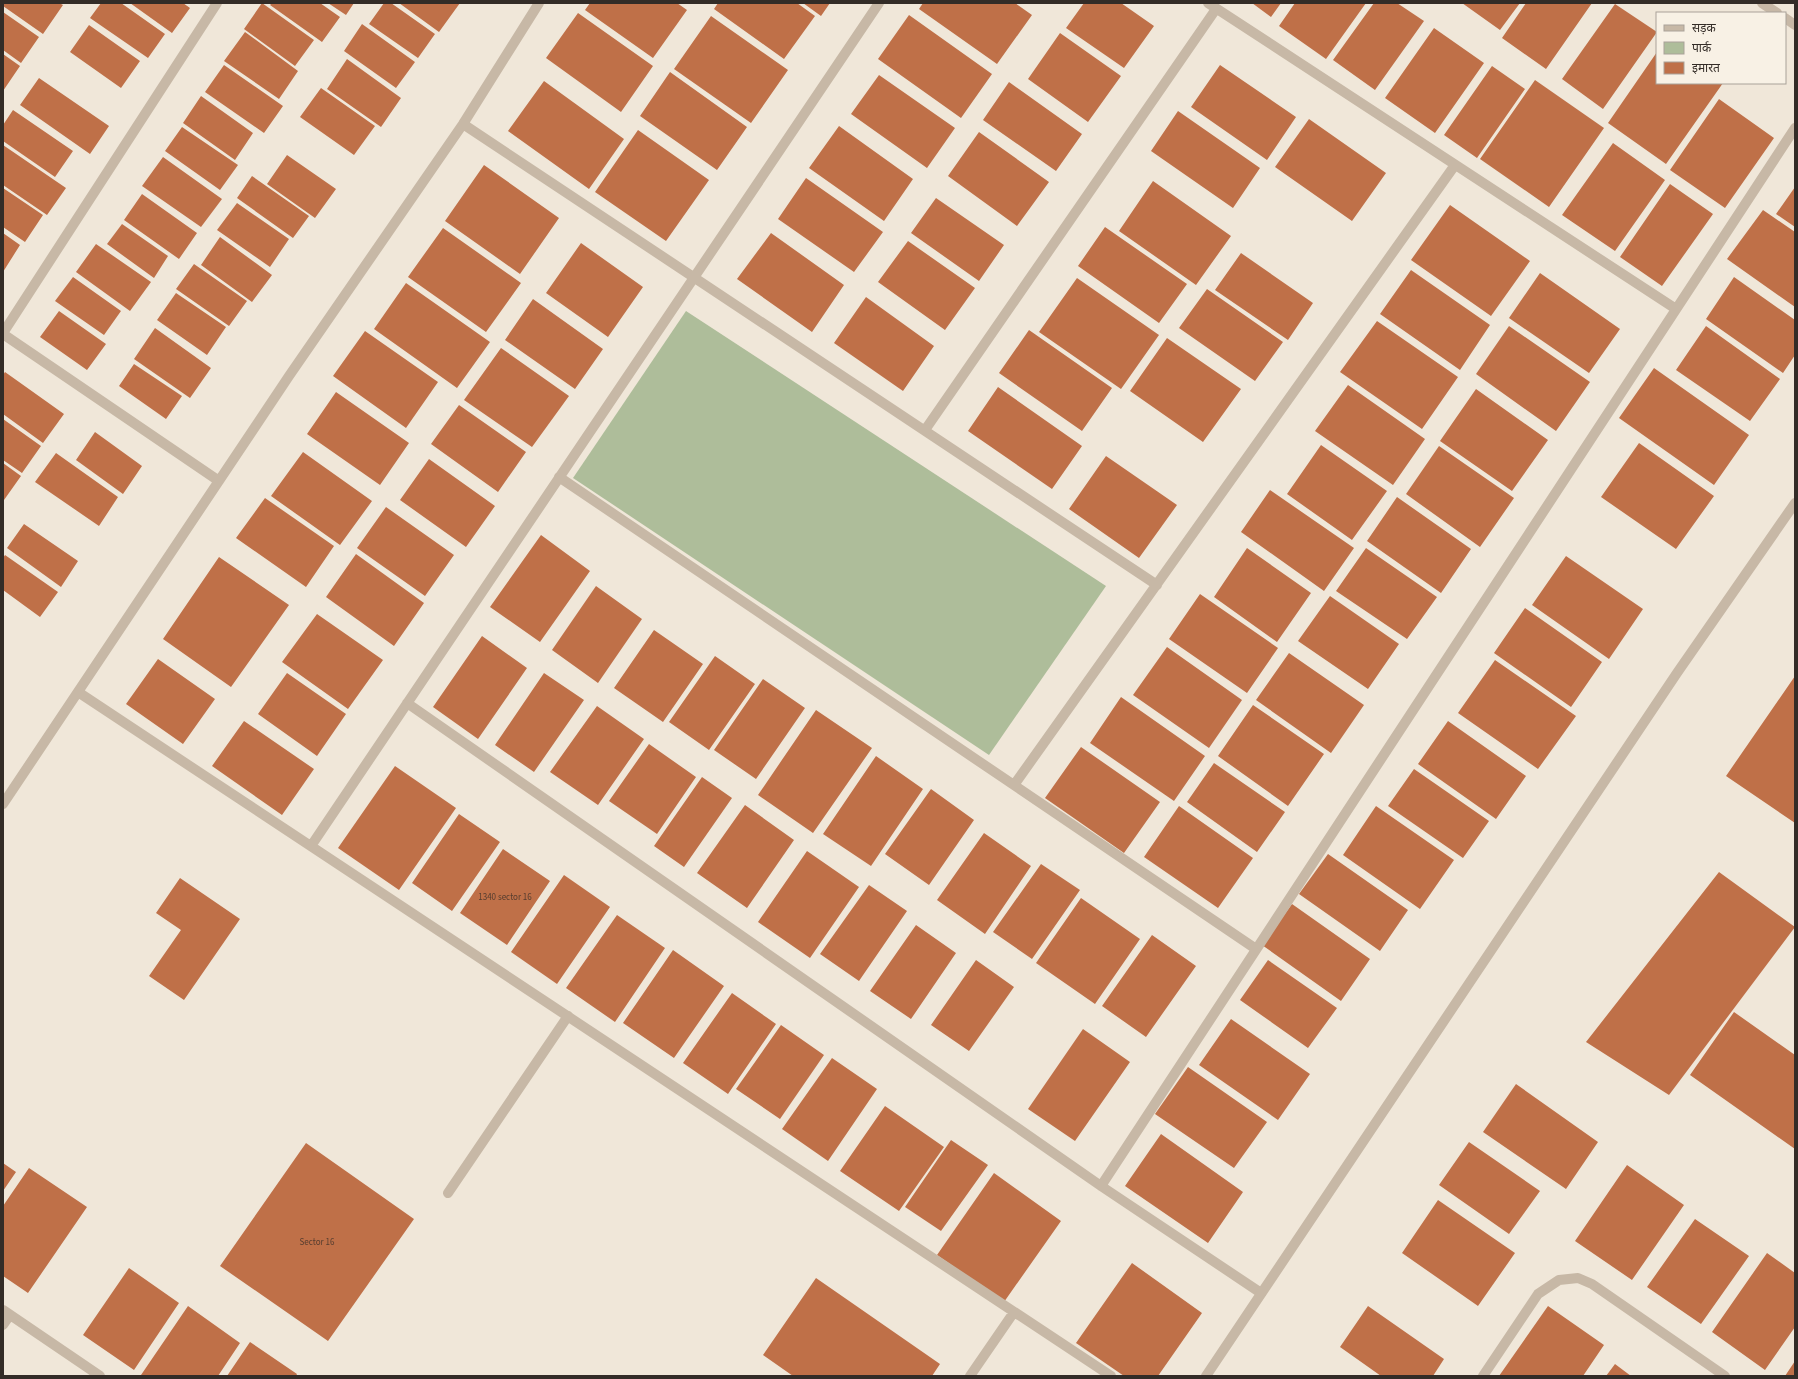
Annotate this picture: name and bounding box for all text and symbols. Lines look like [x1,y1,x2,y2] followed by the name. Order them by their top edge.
[1656,12,1786,84] legend
[1692,20,1717,37] text: सड़क
[1692,40,1712,57] text: पार्क
[1692,60,1721,77] text: इमारत
[478,891,532,904] house number: 1340 sector 16
[300,1236,335,1249] house number: Sector 16

